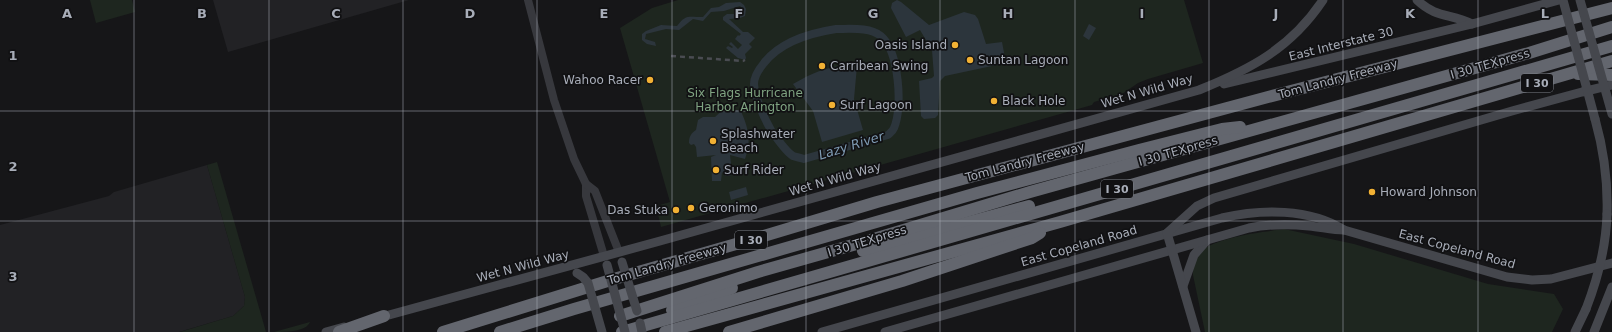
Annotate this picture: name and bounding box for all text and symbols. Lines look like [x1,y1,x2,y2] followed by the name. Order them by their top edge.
[62,6,72,21] text: A
[197,6,207,21] text: B
[331,6,341,21] text: C
[465,6,476,21] text: D
[600,6,608,21] text: E
[735,6,743,21] text: F
[868,6,878,21] text: G
[1003,6,1013,21] text: H
[1140,6,1144,21] text: I
[1273,6,1278,21] text: J
[1405,6,1416,21] text: K
[1541,6,1549,21] text: L
[1287,24,1395,64] street label: East Interstate 30
[875,38,947,52] place label: Oasis Island
[950,40,960,50] marker: Oasis Island
[1449,46,1531,82] street label: I 30 TEXpress
[8,48,18,63] text: 1
[978,53,1068,67] place label: Suntan Lagoon
[965,55,975,65] marker: Suntan Lagoon
[1276,56,1399,102] street label: Tom Landry Freeway
[830,59,928,73] place label: Carribean Swing
[817,61,827,71] marker: Carribean Swing
[1099,71,1195,111] street label: Wet N Wild Way
[563,73,642,87] place label: Wahoo Racer
[1521,74,1553,92] road number: I 30
[645,75,655,85] marker: Wahoo Racer
[687,86,803,114] park label: Six Flags Hurricane Harbor Arlington
[1002,94,1065,108] place label: Black Hole
[989,96,999,106] marker: Black Hole
[840,98,912,112] place label: Surf Lagoon
[827,100,837,110] marker: Surf Lagoon
[721,127,795,155] place label: Splashwater Beach
[817,128,887,163] water label: Lazy River
[1137,133,1219,169] street label: I 30 TEXpress
[708,136,718,146] marker: Splashwater Beach
[963,139,1086,185] street label: Tom Landry Freeway
[8,159,18,174] text: 2
[787,159,883,199] street label: Wet N Wild Way
[724,163,784,177] place label: Surf Rider
[711,165,721,175] marker: Surf Rider
[1101,180,1133,198] road number: I 30
[1380,185,1477,199] place label: Howard Johnson
[1367,187,1377,197] marker: Howard Johnson
[699,201,758,215] place label: Geronimo
[607,203,668,217] place label: Das Stuka
[686,203,696,213] marker: Geronimo
[671,205,681,215] marker: Das Stuka
[826,222,908,260] street label: I 30 TEXpress
[1019,223,1139,269] street label: East Copeland Road
[1397,227,1517,271] street label: East Copeland Road
[735,231,767,249] road number: I 30
[605,240,728,288] street label: Tom Landry Freeway
[475,247,571,285] street label: Wet N Wild Way
[8,269,18,284] text: 3

